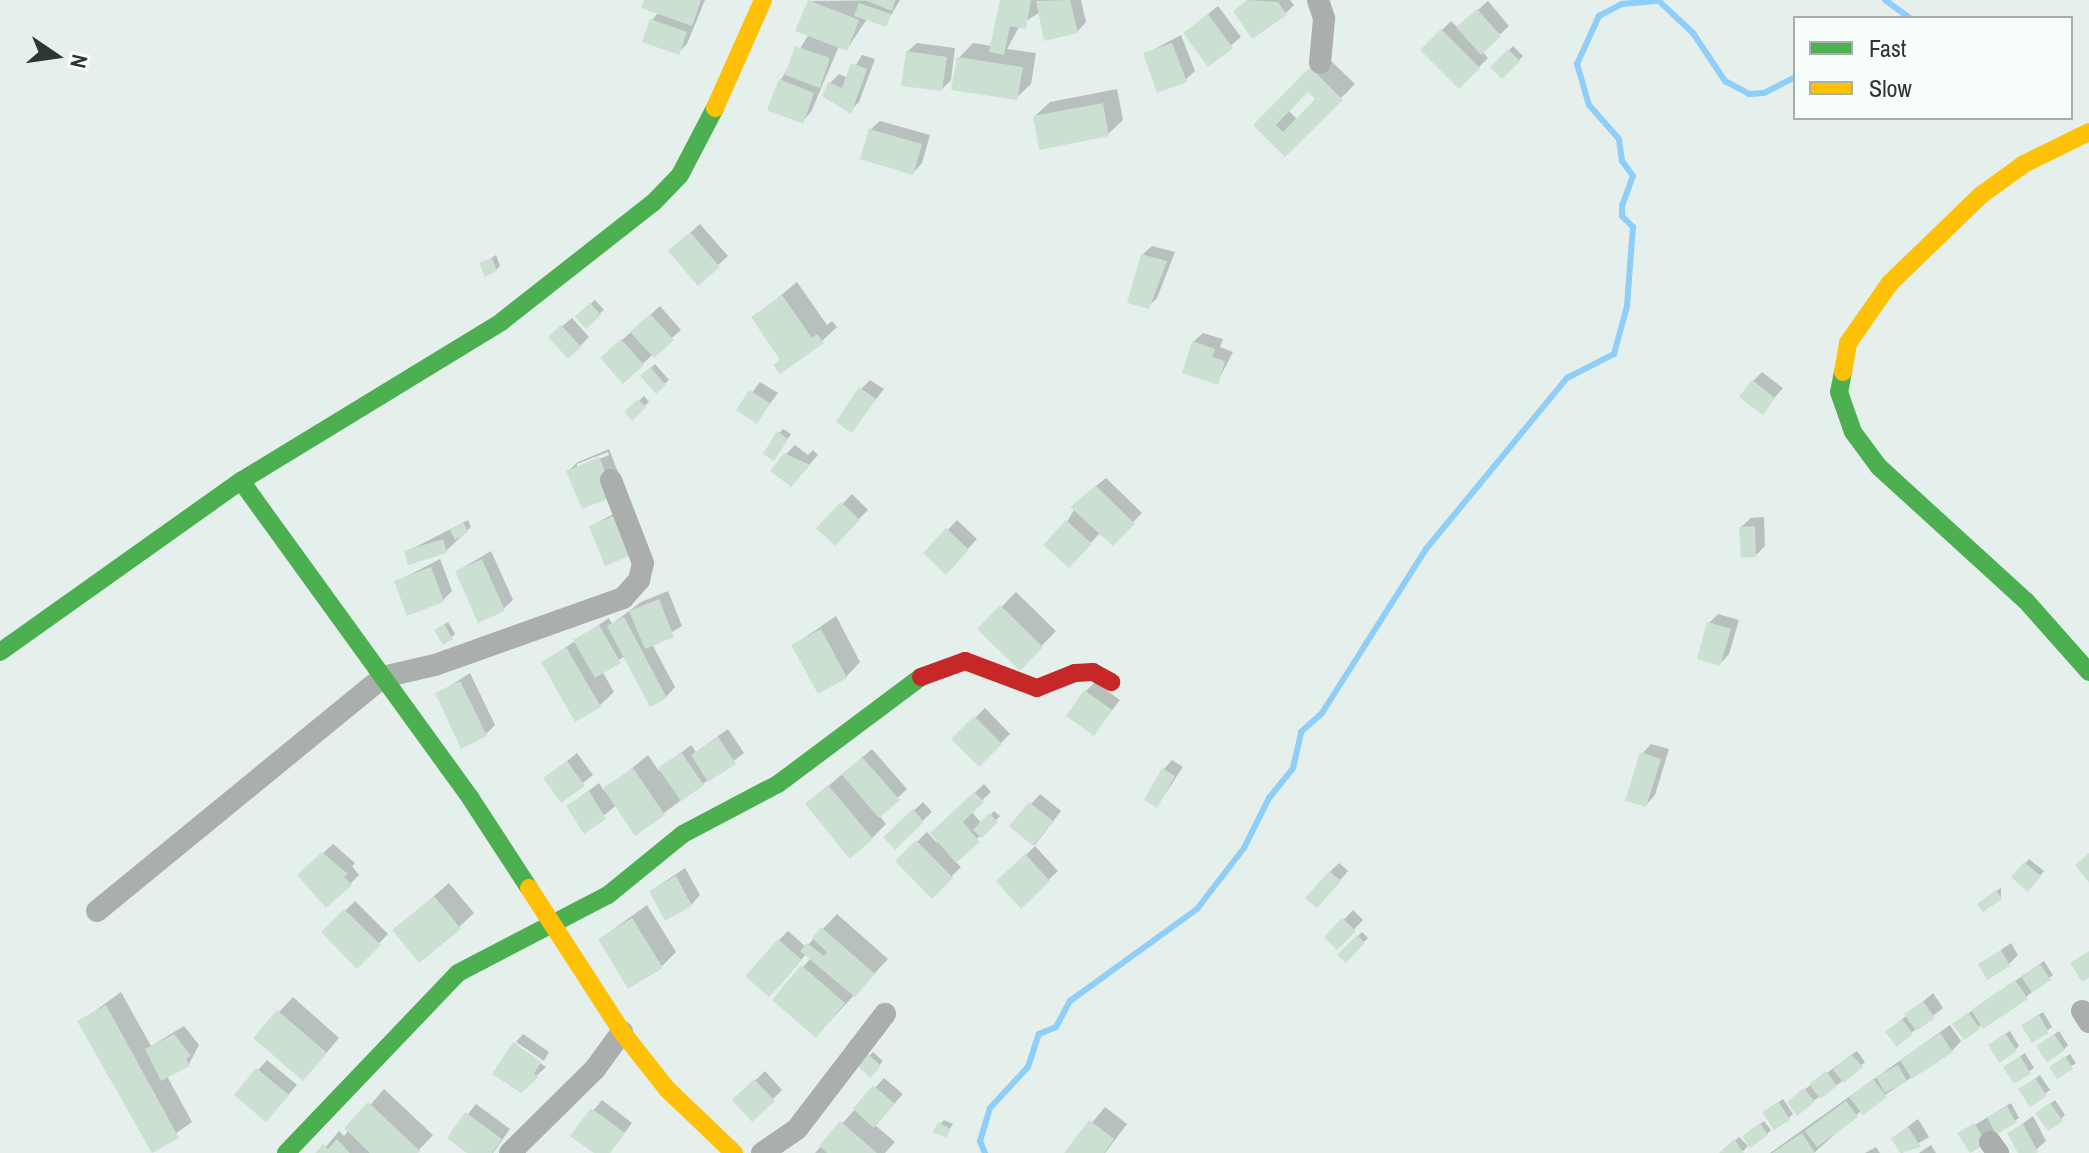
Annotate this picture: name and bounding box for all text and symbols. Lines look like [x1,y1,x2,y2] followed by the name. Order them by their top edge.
[16,16,96,96] north arrow
[1793,16,2073,120] legend
[1869,32,1906,64] text: Fast
[63,52,95,71] text: N
[1869,72,1912,104] text: Slow

